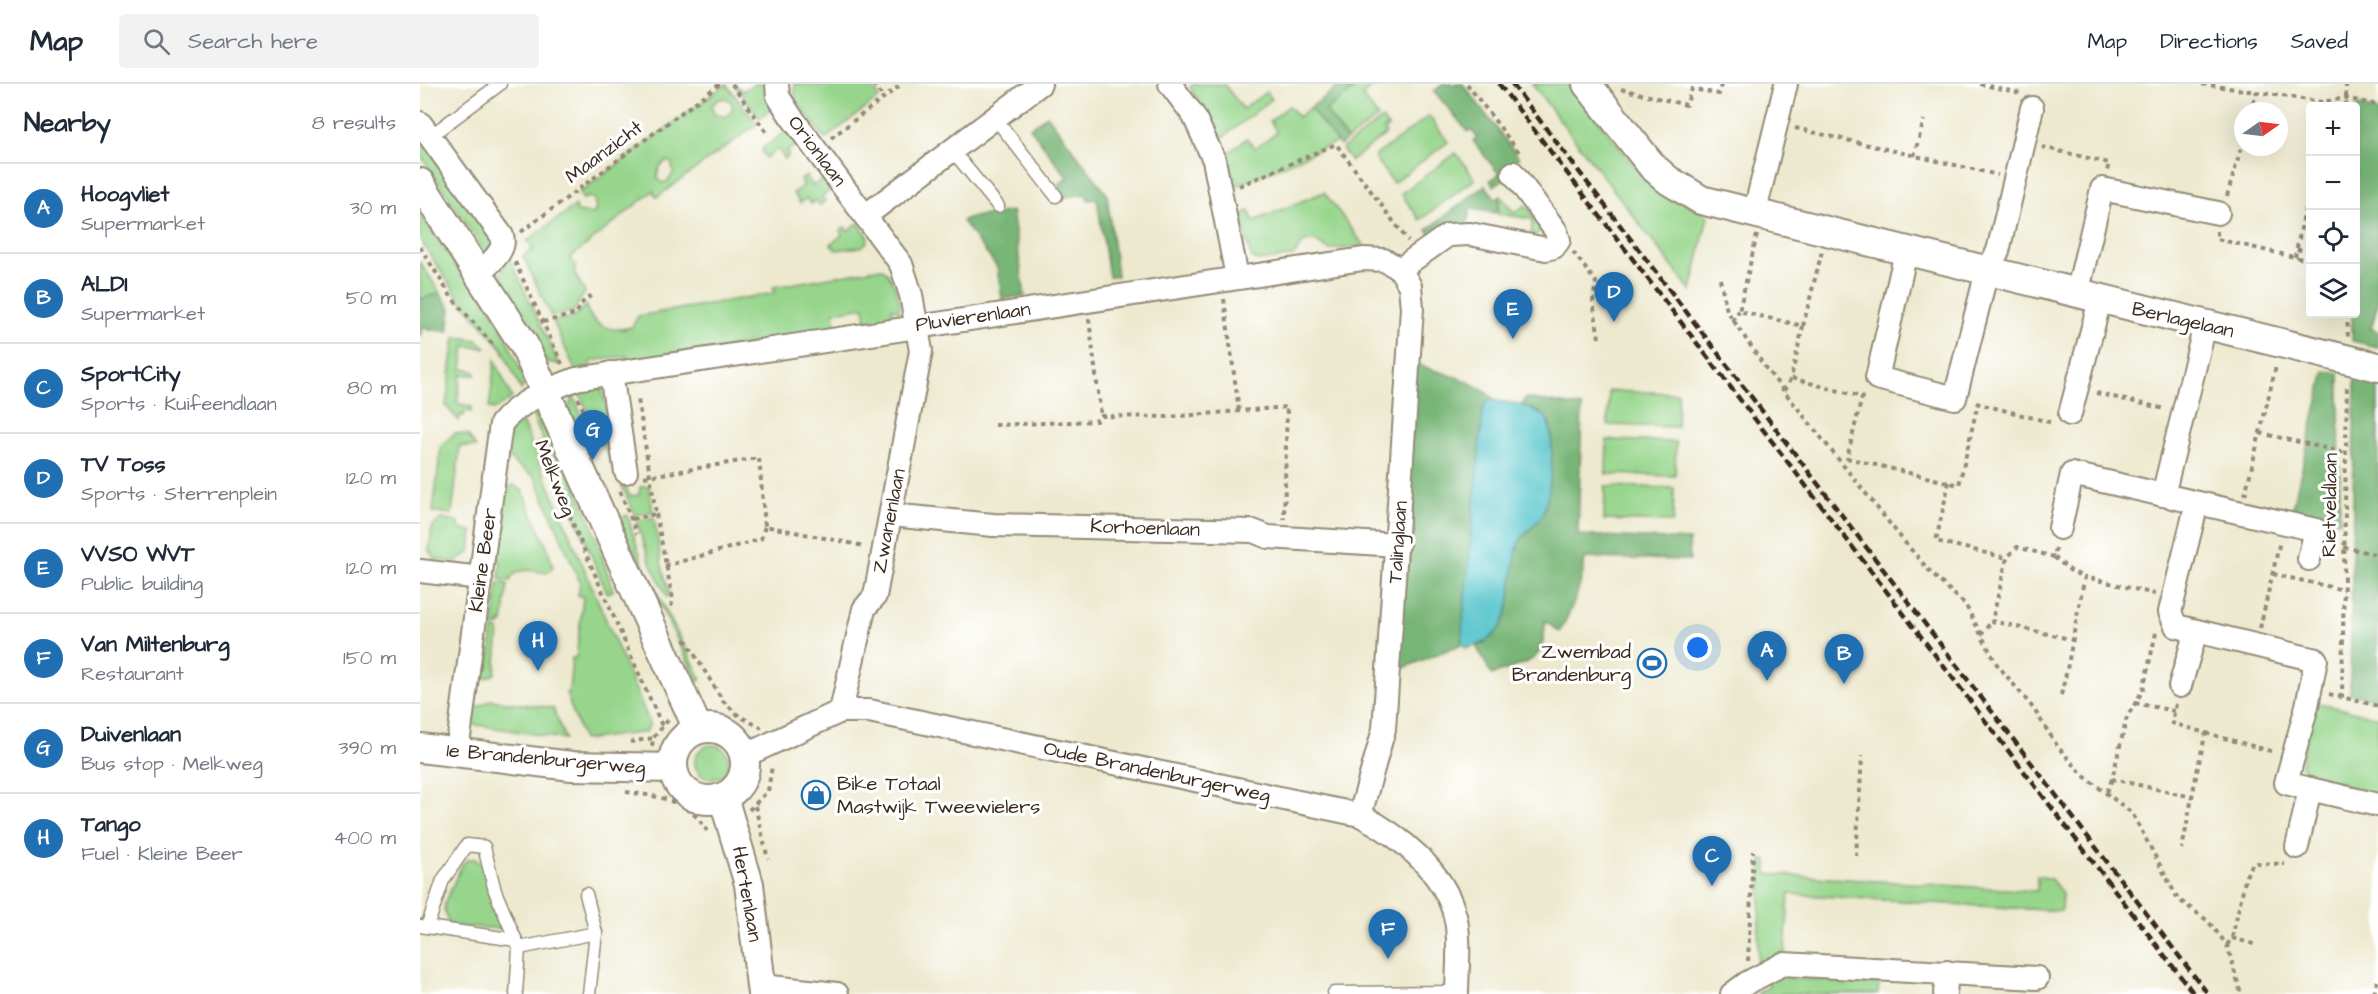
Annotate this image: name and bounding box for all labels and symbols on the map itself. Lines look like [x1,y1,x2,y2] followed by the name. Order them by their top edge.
[2234,102,2288,156] north arrow
[781,110,853,192] street label: Orionlaan
[559,114,649,190] street label: Maanzicht
[1594,272,1634,322] pin: D
[1494,290,1532,339] pin: E
[914,295,1032,339] street label: Pluvierenlaan
[2129,295,2237,346] street label: Berlagelaan
[574,410,612,460] pin: G
[526,436,583,521] street label: Melkweg
[2315,453,2345,557] street label: Rietveldlaan
[865,466,913,576] street label: Zwanenlaan
[1381,500,1416,584] street label: Talinglaan
[462,506,504,614] street label: Kleine Beer
[1090,512,1200,544] street label: Korhoenlaan
[518,622,558,671] pin: H
[1748,632,1786,681] pin: A
[1683,633,1712,662] your location
[1824,634,1864,684] pin: B
[1512,638,1631,690] place label: Zwembad Brandenburg
[1636,647,1668,679] sports icon: Zwembad Brandenburg
[1041,734,1273,811] street label: Oude Brandenburgerweg
[445,736,647,783] street label: 1e Brandenburgerweg
[837,770,1040,821] place label: Bike Totaal Mastwijk Tweewielers
[800,779,832,811] shop icon: Bike Totaal Mastwijk Tweewielers
[1692,836,1732,886] pin: C
[725,844,769,944] street label: Hertenlaan
[1368,910,1408,959] pin: F

